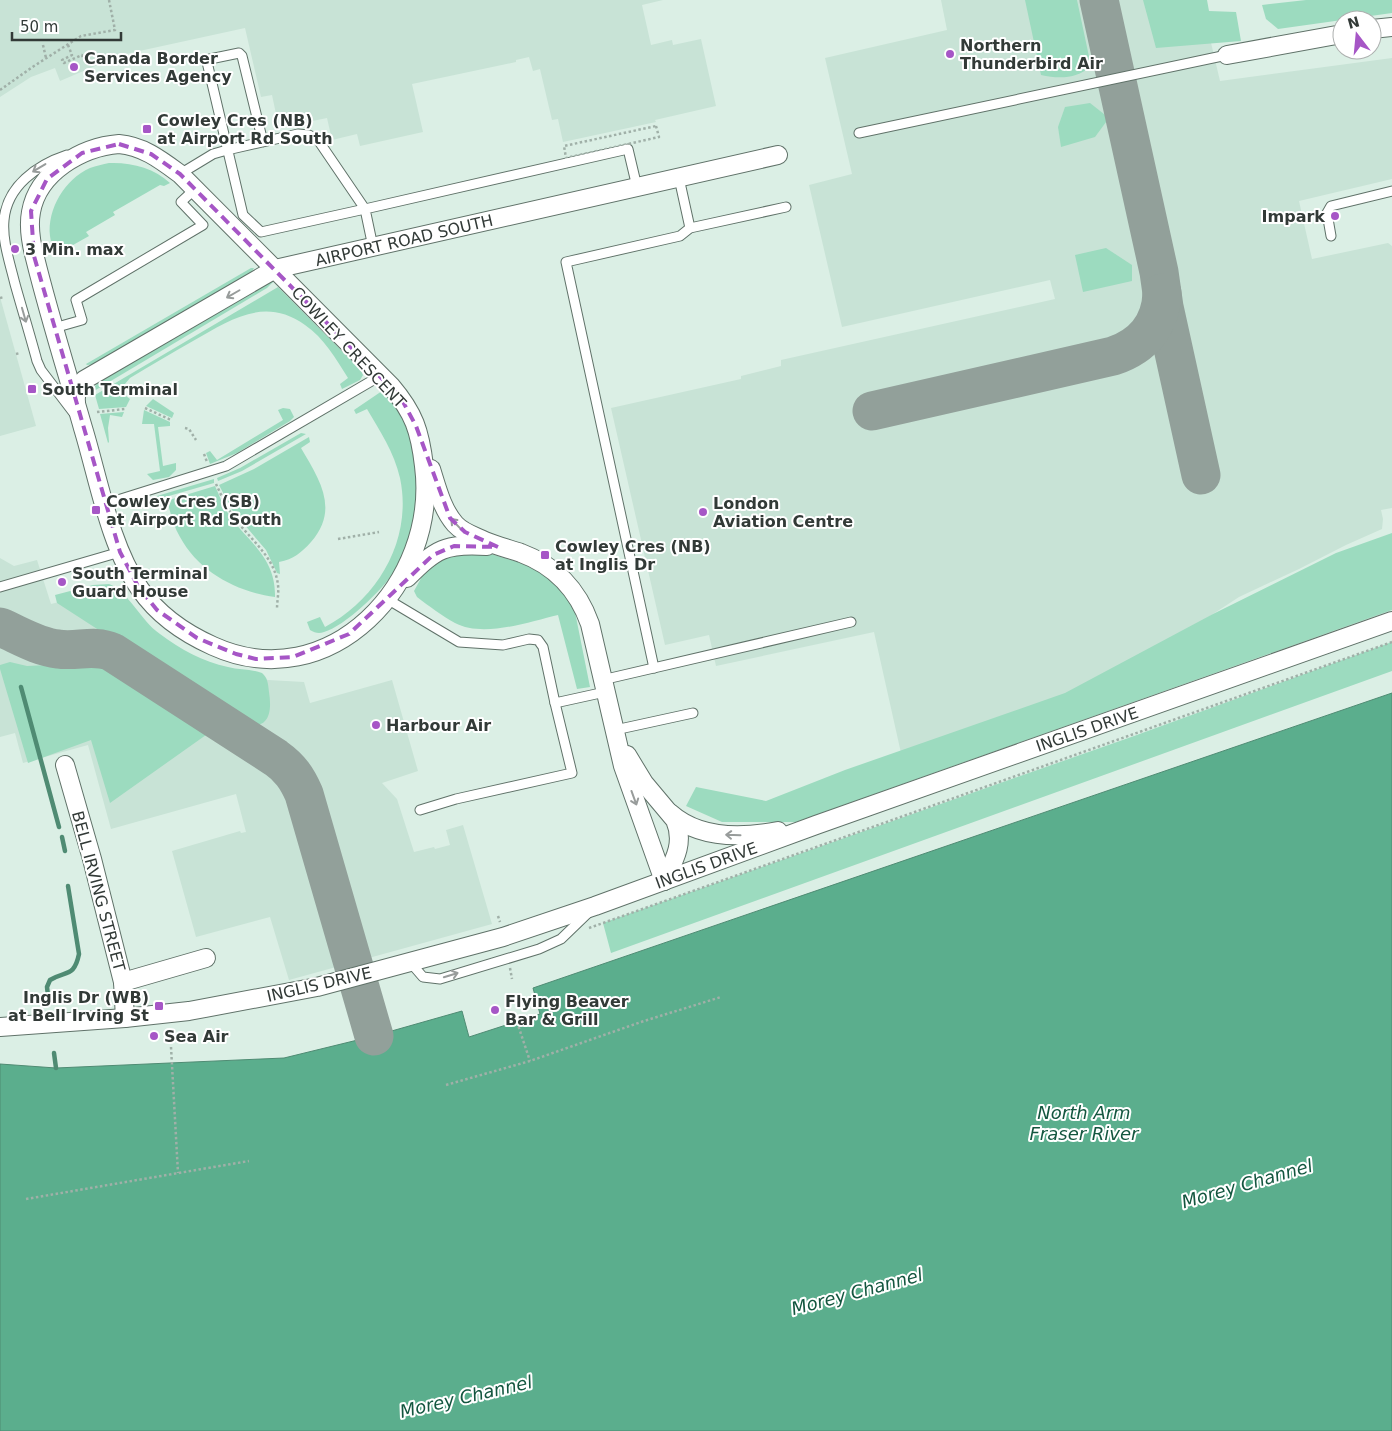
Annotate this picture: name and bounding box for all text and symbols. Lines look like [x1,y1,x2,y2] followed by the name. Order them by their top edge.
[12,10,121,42] scale bar
[1332,10,1382,60] north arrow
[1346,13,1361,32] text: N
[20,18,58,36] text: 50 m
[960,36,1103,73] place label: Northern Thunderbird Air
[944,48,956,60] marker: Northern Thunderbird Air
[84,49,232,86] place label: Canada Border Services Agency
[68,61,80,73] marker: Canada Border Services Agency
[157,111,333,148] place label: Cowley Cres (NB) at Airport Rd South
[141,123,153,135] marker: Cowley Cres (NB) at Airport Rd South
[33,164,47,174] one-way arrow
[1262,207,1325,226] place label: Impark
[1329,210,1341,222] marker: Impark
[313,211,495,270] street label: AIRPORT ROAD SOUTH
[25,240,125,259] place label: 3 Min. max
[9,243,21,255] marker: 3 Min. max
[287,283,410,412] street label: COWLEY CRESCENT
[225,289,240,299] one-way arrow
[20,307,29,323] one-way arrow
[42,380,178,399] place label: South Terminal
[26,383,38,395] marker: South Terminal
[106,492,282,529] place label: Cowley Cres (SB) at Airport Rd South
[713,494,853,531] place label: London Aviation Centre
[90,504,102,516] marker: Cowley Cres (SB) at Airport Rd South
[697,506,709,518] marker: London Aviation Centre
[450,517,462,530] one-way arrow
[555,537,711,574] place label: Cowley Cres (NB) at Inglis Dr
[539,549,551,561] marker: Cowley Cres (NB) at Inglis Dr
[72,564,208,601] place label: South Terminal Guard House
[56,576,68,588] marker: South Terminal Guard House
[1033,703,1141,756] street label: INGLIS DRIVE
[386,716,491,735] place label: Harbour Air
[370,719,382,731] marker: Harbour Air
[630,790,639,805] one-way arrow
[68,809,129,974] street label: BELL IRVING STREET
[725,830,741,839] one-way arrow
[653,838,760,893] street label: INGLIS DRIVE
[265,963,373,1006] street label: INGLIS DRIVE
[443,970,459,980] one-way arrow
[8,988,149,1025] place label: Inglis Dr (WB) at Bell Irving St
[505,992,629,1029] place label: Flying Beaver Bar & Grill
[153,1000,165,1012] marker: Inglis Dr (WB) at Bell Irving St
[489,1004,501,1016] marker: Flying Beaver Bar & Grill
[164,1027,229,1046] place label: Sea Air
[148,1030,160,1042] marker: Sea Air
[1030,1102,1140,1144] water label: North Arm Fraser River
[1179,1155,1315,1212] water label: Morey Channel
[789,1264,925,1319] water label: Morey Channel
[398,1371,534,1422] water label: Morey Channel

